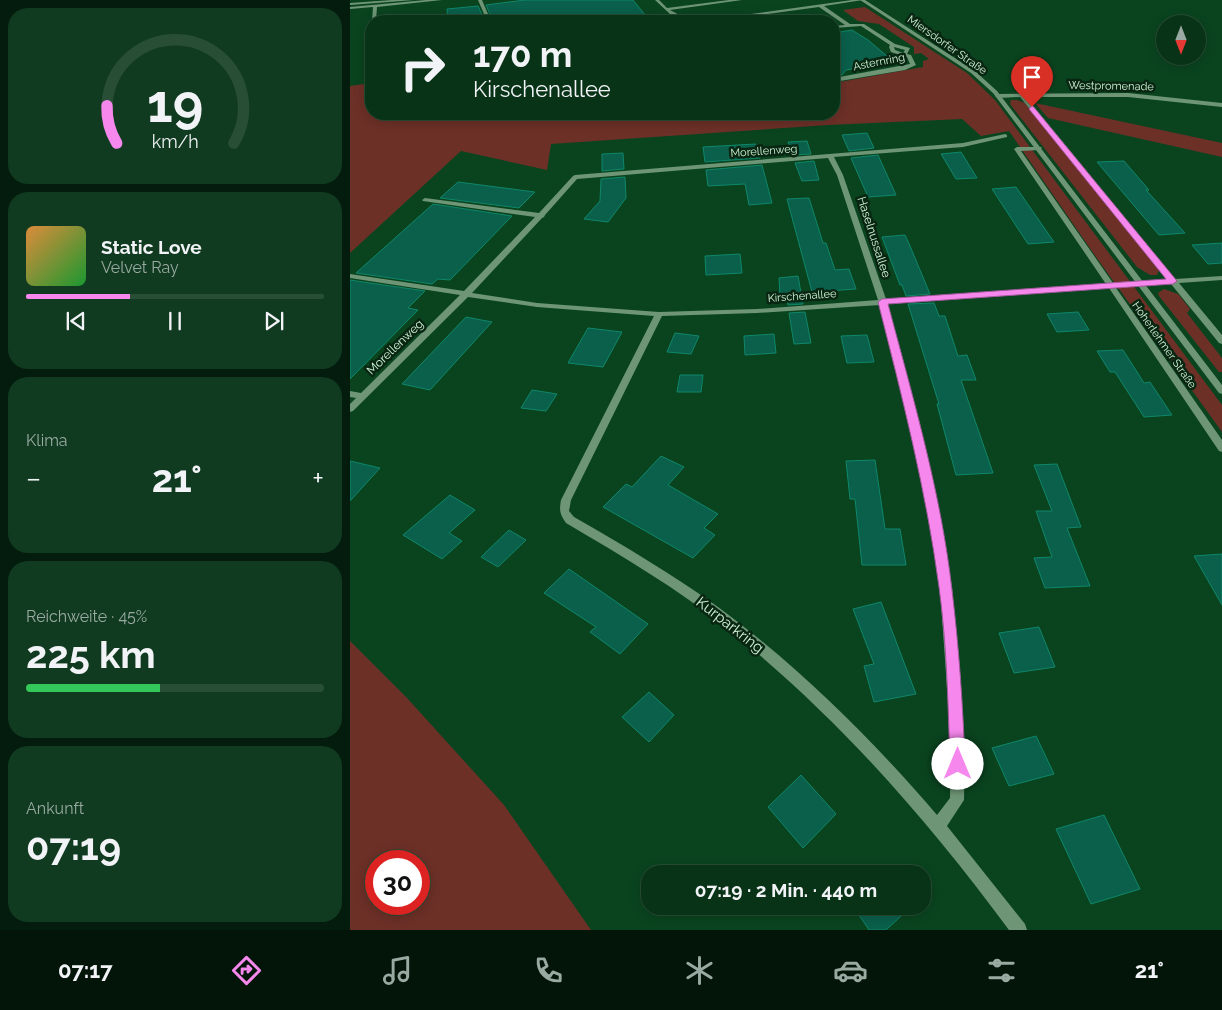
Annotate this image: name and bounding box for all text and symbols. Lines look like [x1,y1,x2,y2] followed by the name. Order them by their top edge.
[905,13,990,78] street label: Miersdorfer Straße
[1156,15,1206,65] north arrow
[1156,15,1206,65] map controls
[473,34,572,75] text: 170 m
[390,35,455,100] icon: right
[852,51,906,73] street label: Asternring
[1011,56,1053,107] pin
[1018,63,1046,91] icon: arrive
[147,73,203,134] text: 19
[473,76,611,102] text: Kirschenallee
[1068,79,1154,93] street label: Westpromenade
[151,131,199,152] text: km/h
[730,142,798,160] street label: Morellenweg
[854,195,894,279] street label: Haselnussallee
[101,236,202,258] text: Static Love
[101,258,179,277] text: Velvet Ray
[767,287,837,305] street label: Kirschenallee
[1129,299,1199,391] street label: Hoherlehmer Straße
[62,307,90,335] icon: previous
[161,307,189,335] icon: pause
[260,307,288,335] icon: next
[364,317,426,377] street label: Morellenweg
[26,431,68,450] text: Klima
[152,456,202,501] text: 21°
[26,462,41,495] text: −
[312,462,324,495] text: +
[693,593,767,657] street label: Kurparkring
[26,607,147,626] text: Reichweite · 45%
[26,632,156,677] text: 225 km
[931,737,983,789] position arrow
[26,799,84,818] text: Ankunft
[26,824,121,869] text: 07:19
[365,850,430,915] speed limit sign: 30
[695,879,877,901] text: 07:19 · 2 Min. · 440 m
[229,953,264,988] icon: directions
[380,953,415,988] icon: music
[531,953,566,988] icon: phone
[682,953,717,988] icon: climate
[833,953,868,988] icon: car
[984,953,1019,988] icon: filters
[58,957,113,983] text: 07:17
[1135,957,1164,983] text: 21°

